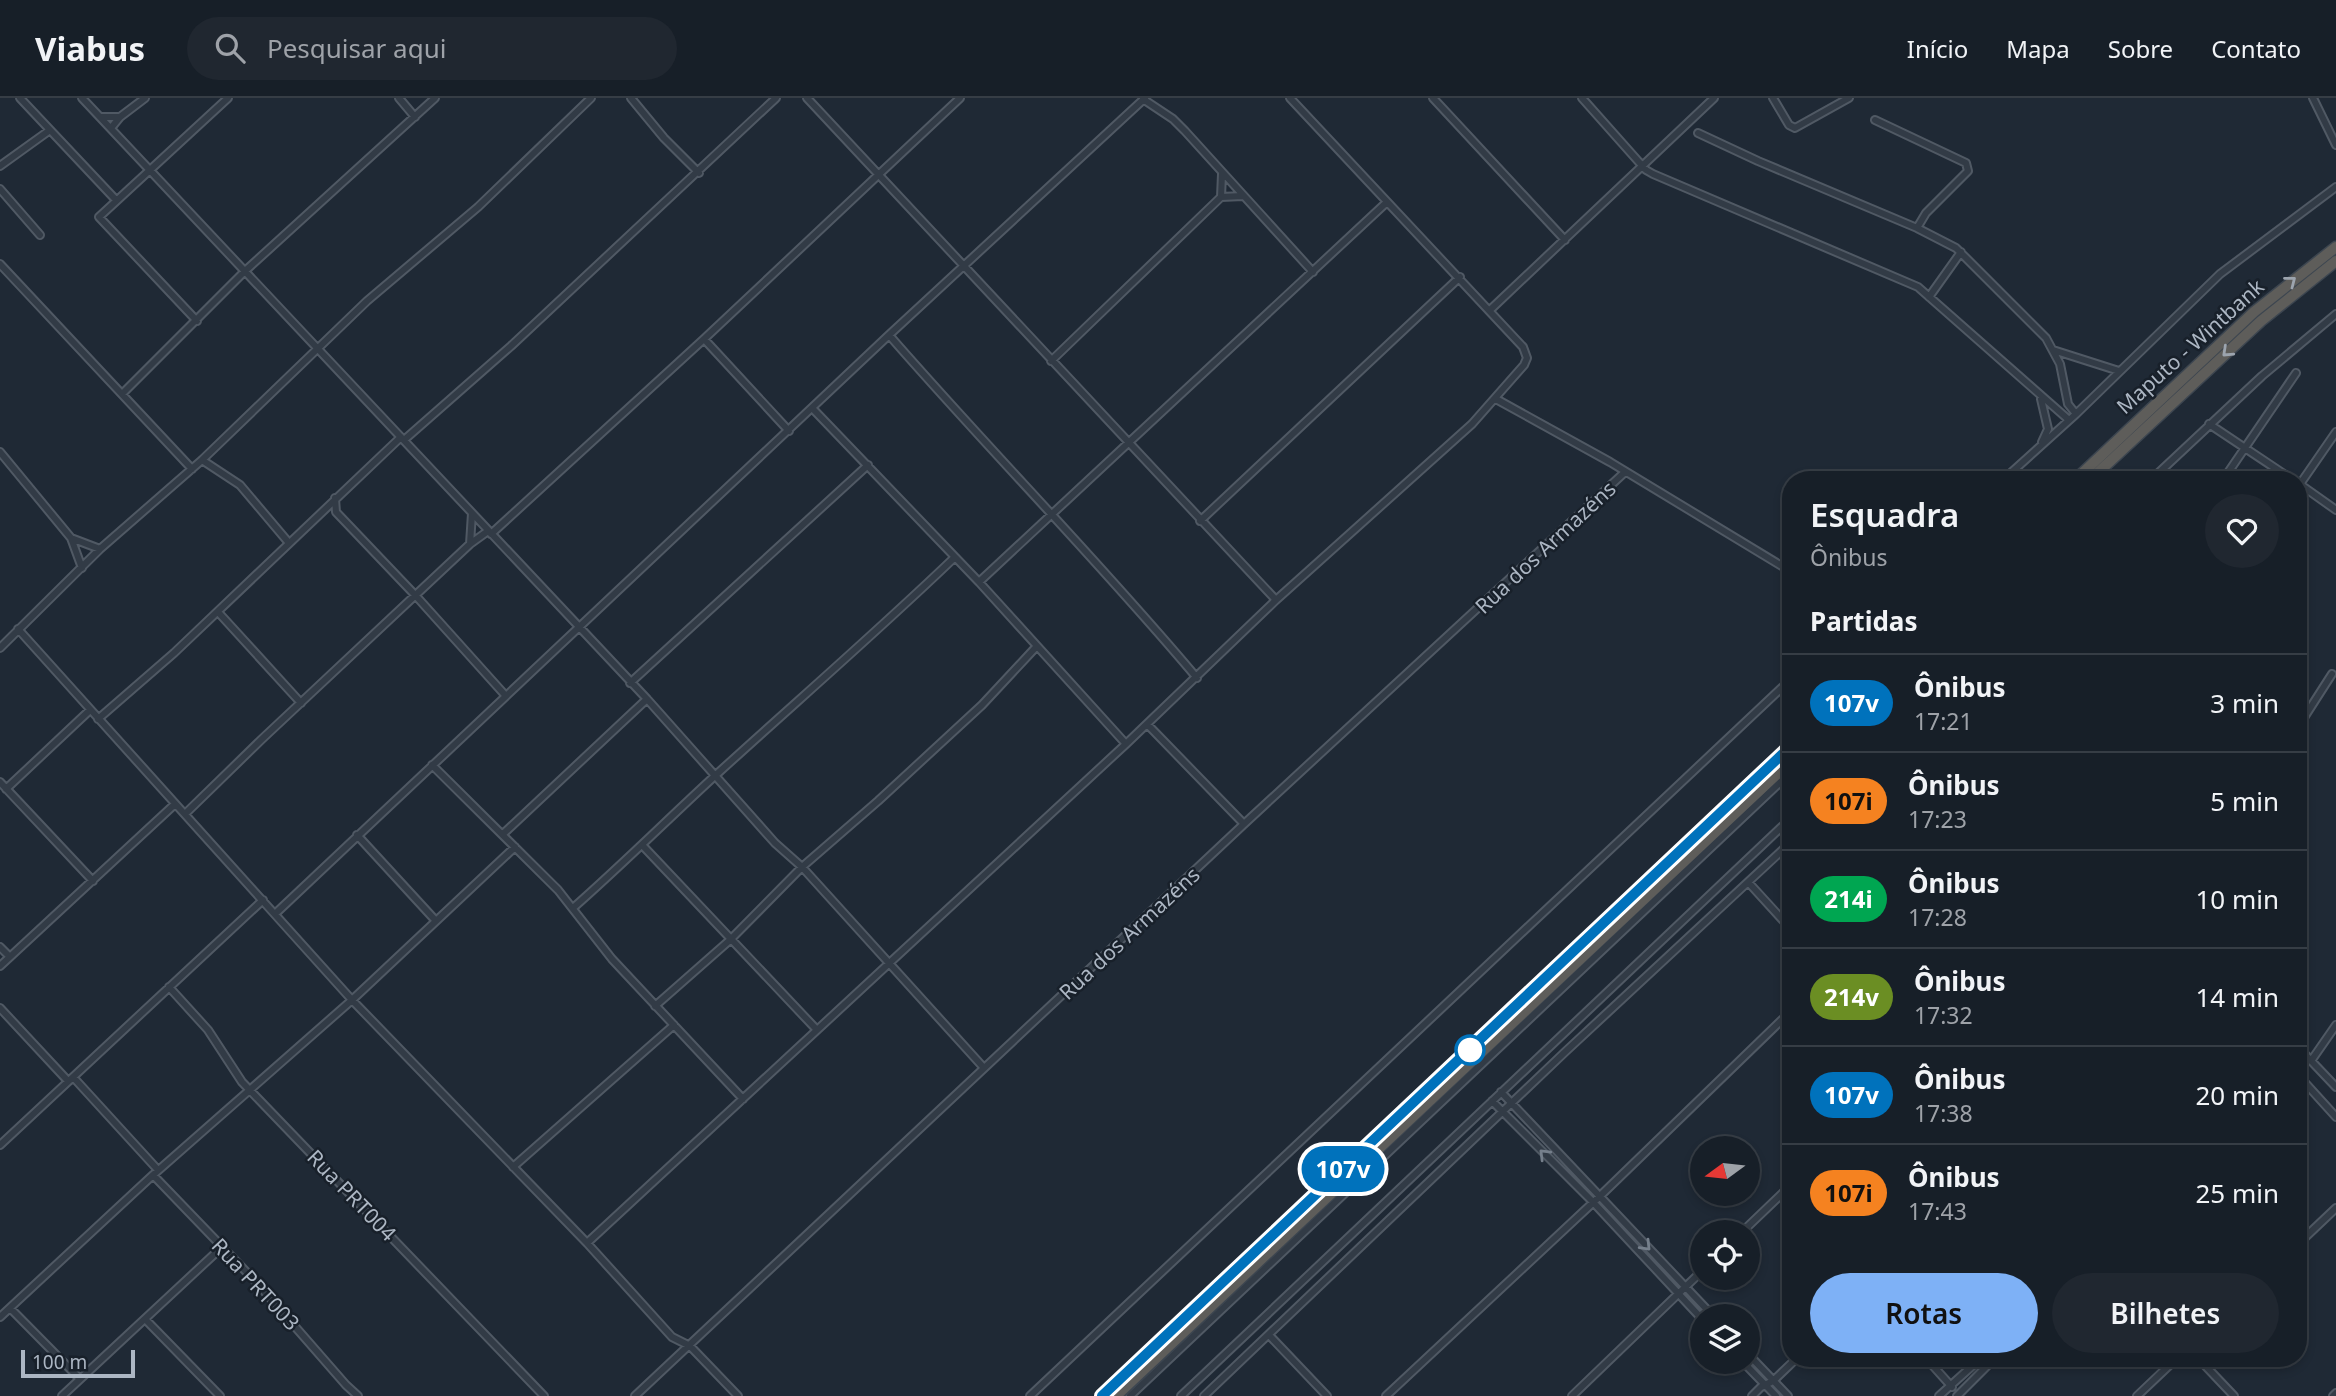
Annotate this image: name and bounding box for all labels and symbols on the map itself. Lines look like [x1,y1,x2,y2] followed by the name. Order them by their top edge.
[2110,272,2270,420] street label: Maputo - Wintbank
[2283,276,2296,289] one-way arrow
[2222,344,2235,356] one-way arrow
[1469,474,1621,620] street label: Rua dos Armazéns
[1053,860,1205,1006] street label: Rua dos Armazéns
[1455,1035,1485,1065] unlabelled marker
[1690,1136,1760,1206] north arrow
[301,1143,403,1247] street label: Rua PRT004
[1294,1146,1392,1192] line badge: 107v
[1540,1149,1553,1162] one-way arrow
[206,1232,306,1336] street label: Rua PRT003
[1638,1237,1651,1250] one-way arrow
[21,1347,135,1379] scale bar

